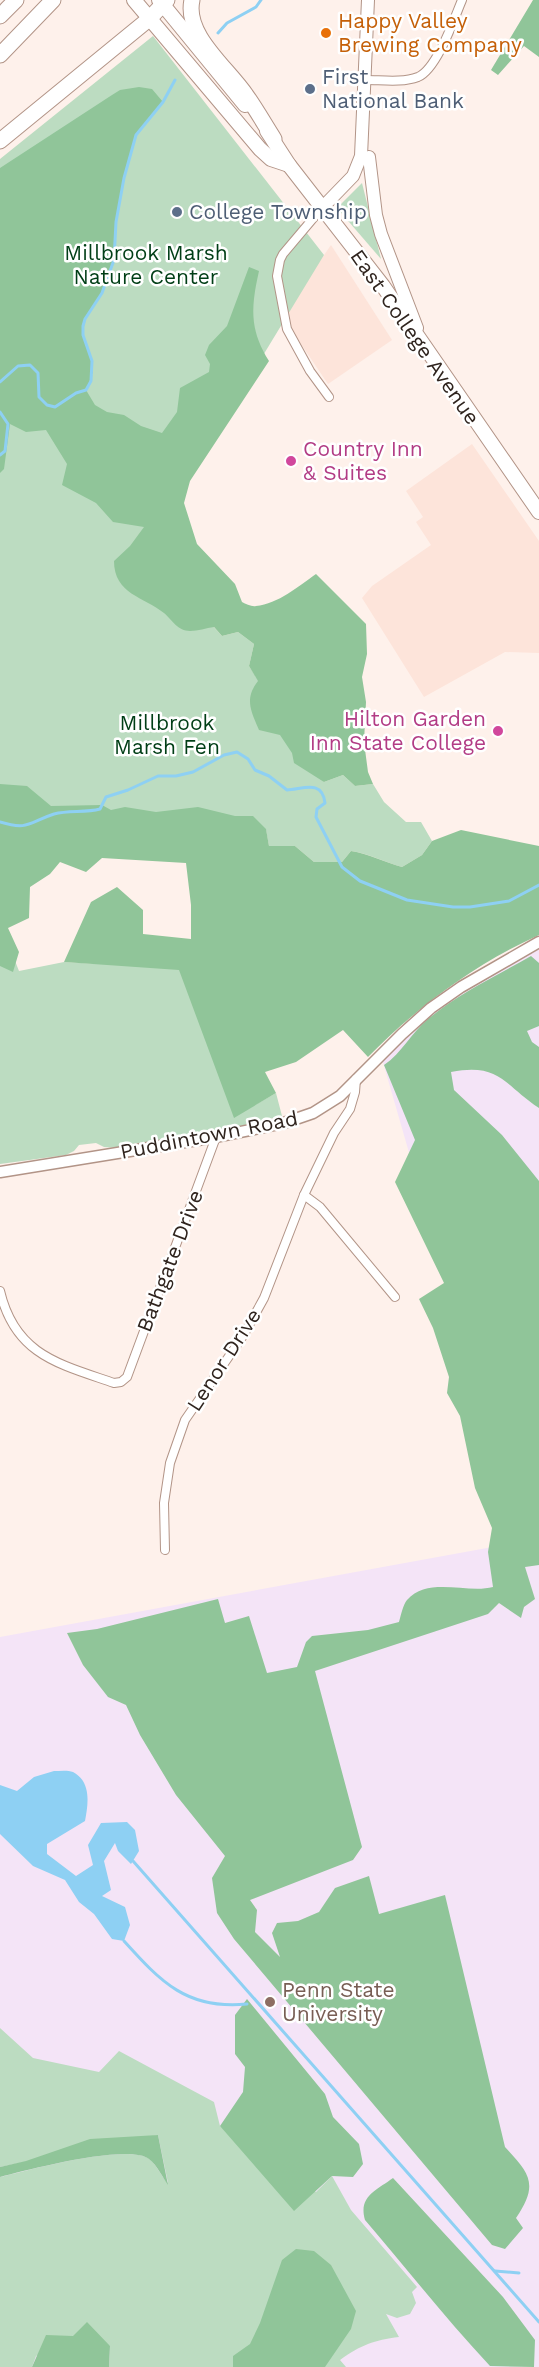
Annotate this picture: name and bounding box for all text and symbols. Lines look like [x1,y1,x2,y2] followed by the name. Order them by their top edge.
[338,8,522,57] place label: Happy Valley Brewing Company
[319,26,333,40] marker: Happy Valley Brewing Company
[322,64,464,113] place label: First National Bank
[303,82,317,96] marker: First National Bank
[189,199,367,224] place label: College Township
[170,205,184,219] marker: College Township
[64,240,228,289] park label: Millbrook Marsh Nature Center
[345,244,485,429] street label: East College Avenue
[303,436,423,485] place label: Country Inn & Suites
[284,454,298,468] marker: Country Inn & Suites
[310,706,486,755] place label: Hilton Garden Inn State College
[114,710,220,759] park label: Millbrook Marsh Fen
[491,724,505,738] marker: Hilton Garden Inn State College
[118,1105,300,1164] street label: Puddintown Road
[131,1186,208,1335] street label: Bathgate Drive
[181,1304,266,1416] street label: Lenor Drive
[282,1977,395,2026] place label: Penn State University
[263,1995,277,2009] marker: Penn State University

